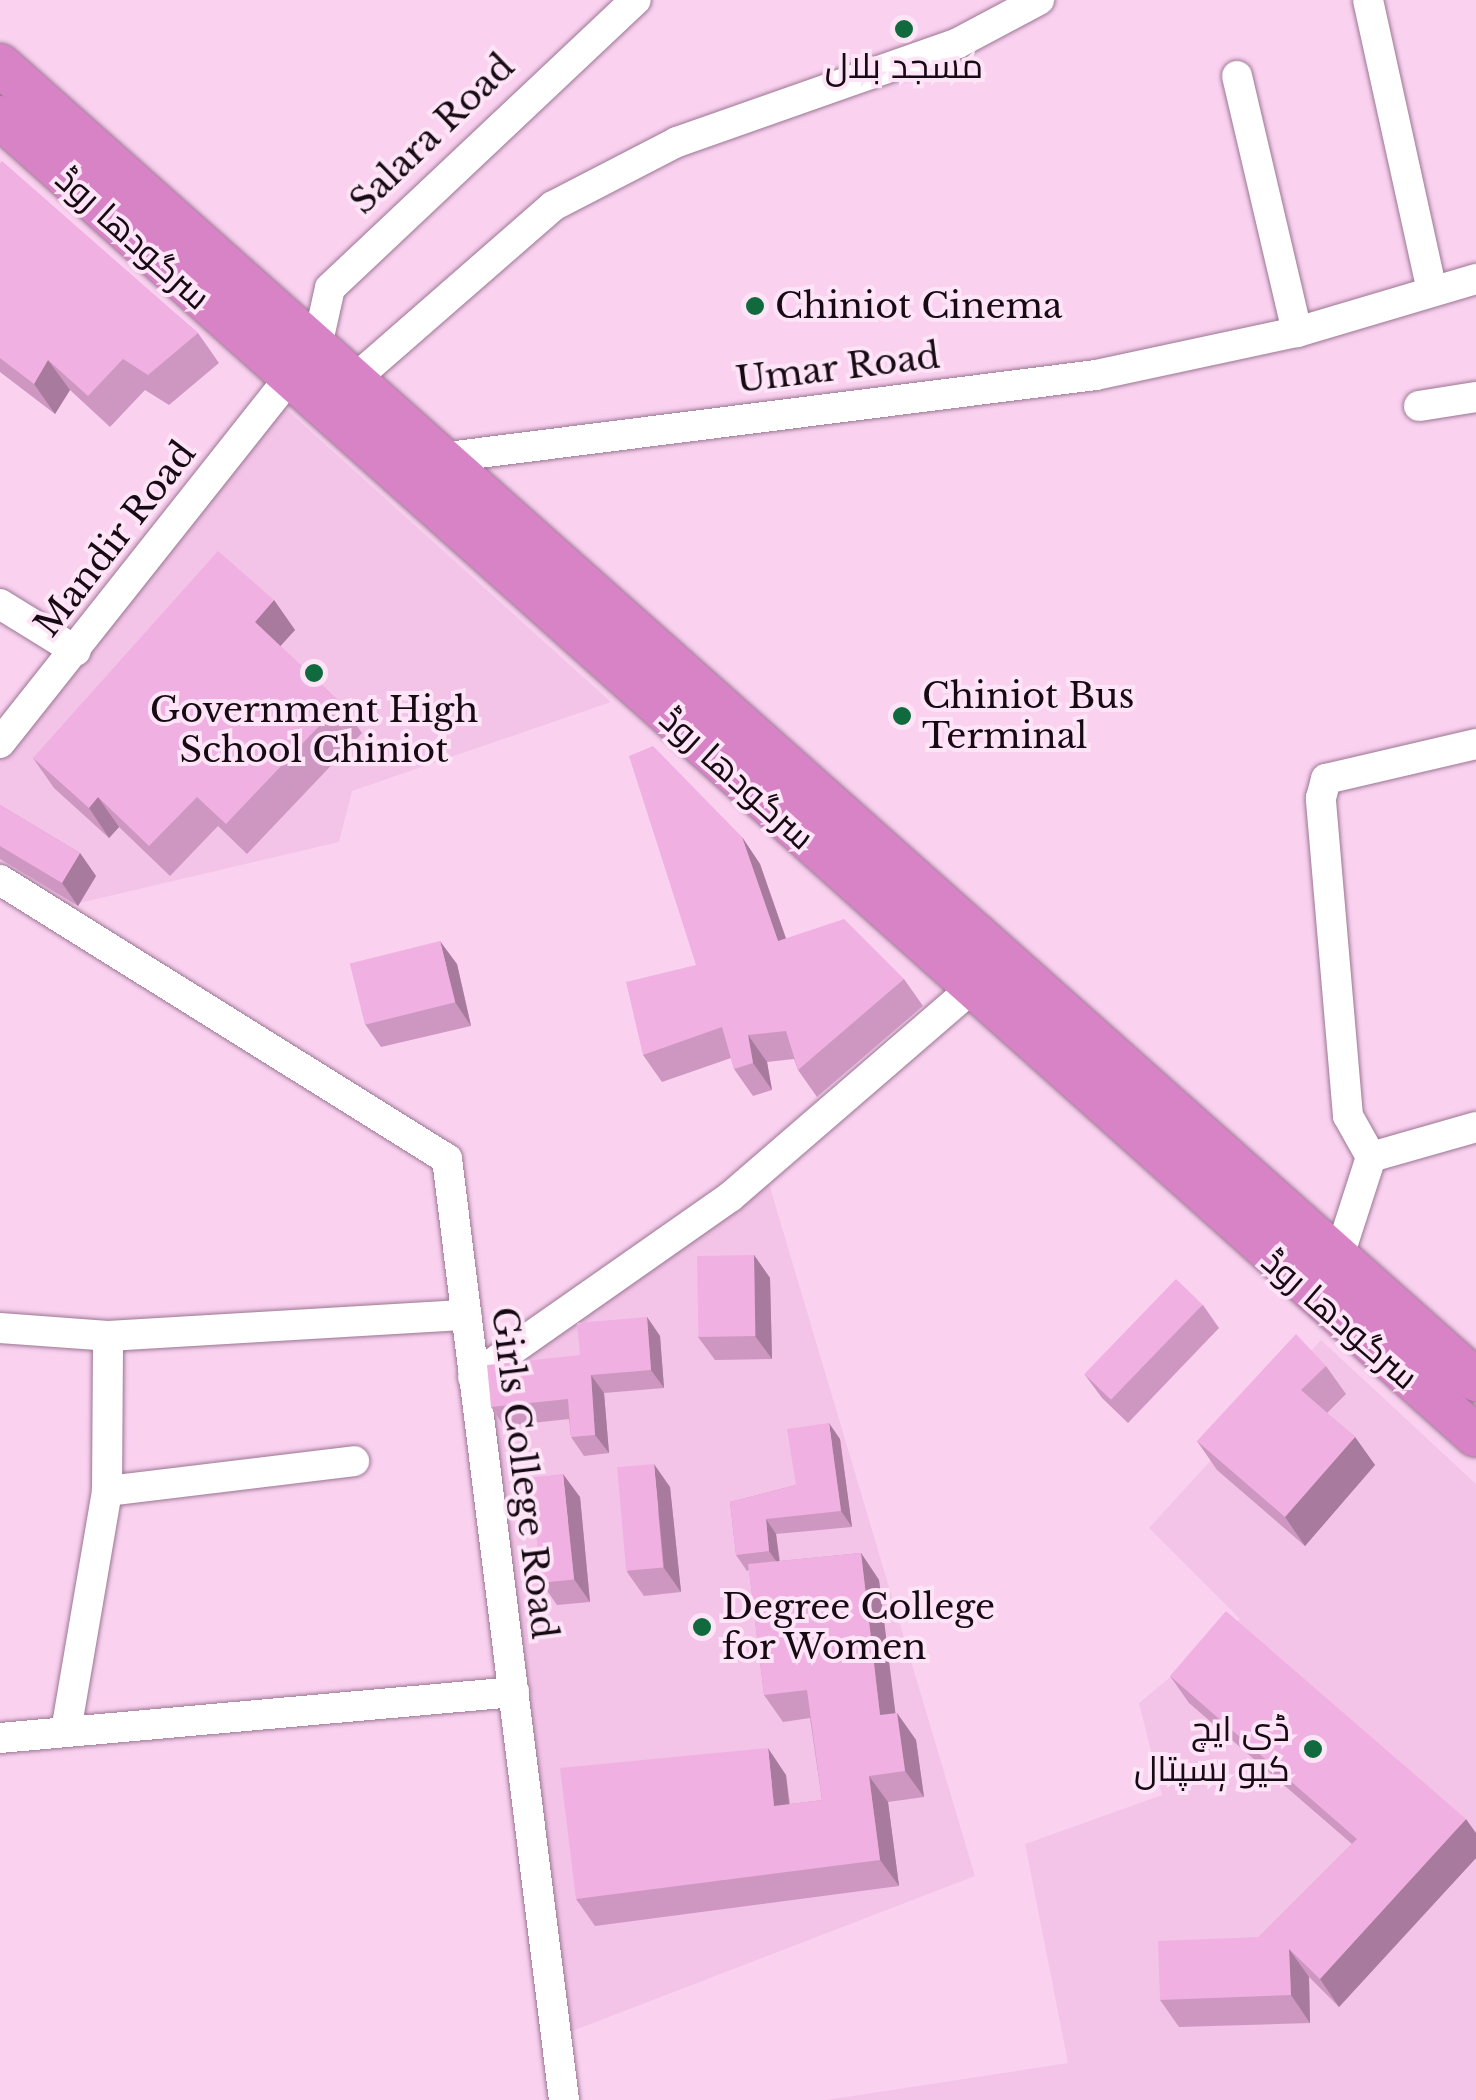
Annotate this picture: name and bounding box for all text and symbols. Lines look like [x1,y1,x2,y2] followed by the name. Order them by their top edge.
[893,18,915,40] marker: مسجد بلال
[341,45,523,223] street label: Salara Road
[825,45,983,87] place label: مسجد بلال
[47,158,219,318] street label: سرگودھا روڈ
[775,285,1062,327] place label: Chiniot Cinema
[744,295,766,317] marker: Chiniot Cinema
[733,335,943,401] street label: Umar Road
[25,433,205,645] street label: Mandir Road
[303,662,325,684] marker: Government High School Chiniot
[922,675,1134,757] place label: Chiniot Bus Terminal
[150,689,478,771] place label: Government High School Chiniot
[651,698,823,858] street label: سرگودھا روڈ
[891,705,913,727] marker: Chiniot Bus Terminal
[1253,1240,1427,1398] street label: سرگودھا روڈ
[483,1305,565,1641] street label: Girls College Road
[722,1586,995,1668] place label: Degree College for Women
[691,1616,713,1638] marker: Degree College for Women
[1134,1708,1290,1790] place label: ڈی ایچ کیو ہسپتال
[1300,1736,1326,1762] marker: ڈی ایچ کیو ہسپتال

